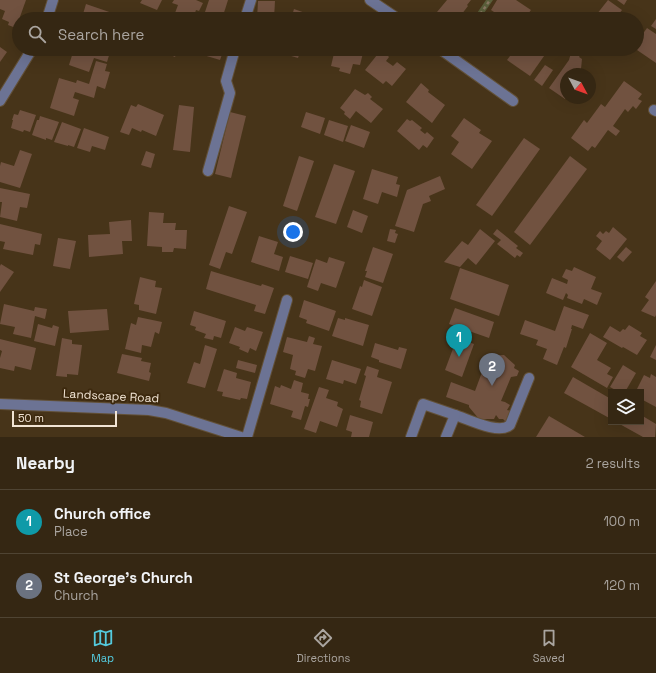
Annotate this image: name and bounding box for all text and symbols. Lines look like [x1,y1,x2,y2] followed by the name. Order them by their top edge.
[12,12,644,56] search box
[26,23,48,45] icon: search
[58,25,144,44] text: Search here
[560,68,596,104] north arrow
[283,222,303,242] your location
[446,324,472,357] pin: 1
[479,353,505,386] pin: 2
[62,385,160,407] street label: Landscape Road
[608,389,644,425] map controls
[608,389,644,425] button: layers
[12,409,117,428] scale bar
[18,411,44,425] text: 50 m
[16,452,75,474] text: Nearby
[586,455,640,472] text: 2 results
[54,504,151,523] text: Church office
[26,513,32,530] text: 1
[603,513,640,530] text: 100 m
[54,523,88,540] text: Place
[54,568,193,587] text: St George's Church
[25,577,33,594] text: 2
[604,577,640,594] text: 120 m
[54,587,99,604] text: Church
[91,627,114,665] tab: Map
[296,627,350,665] tab: Directions
[533,627,565,665] tab: Saved

